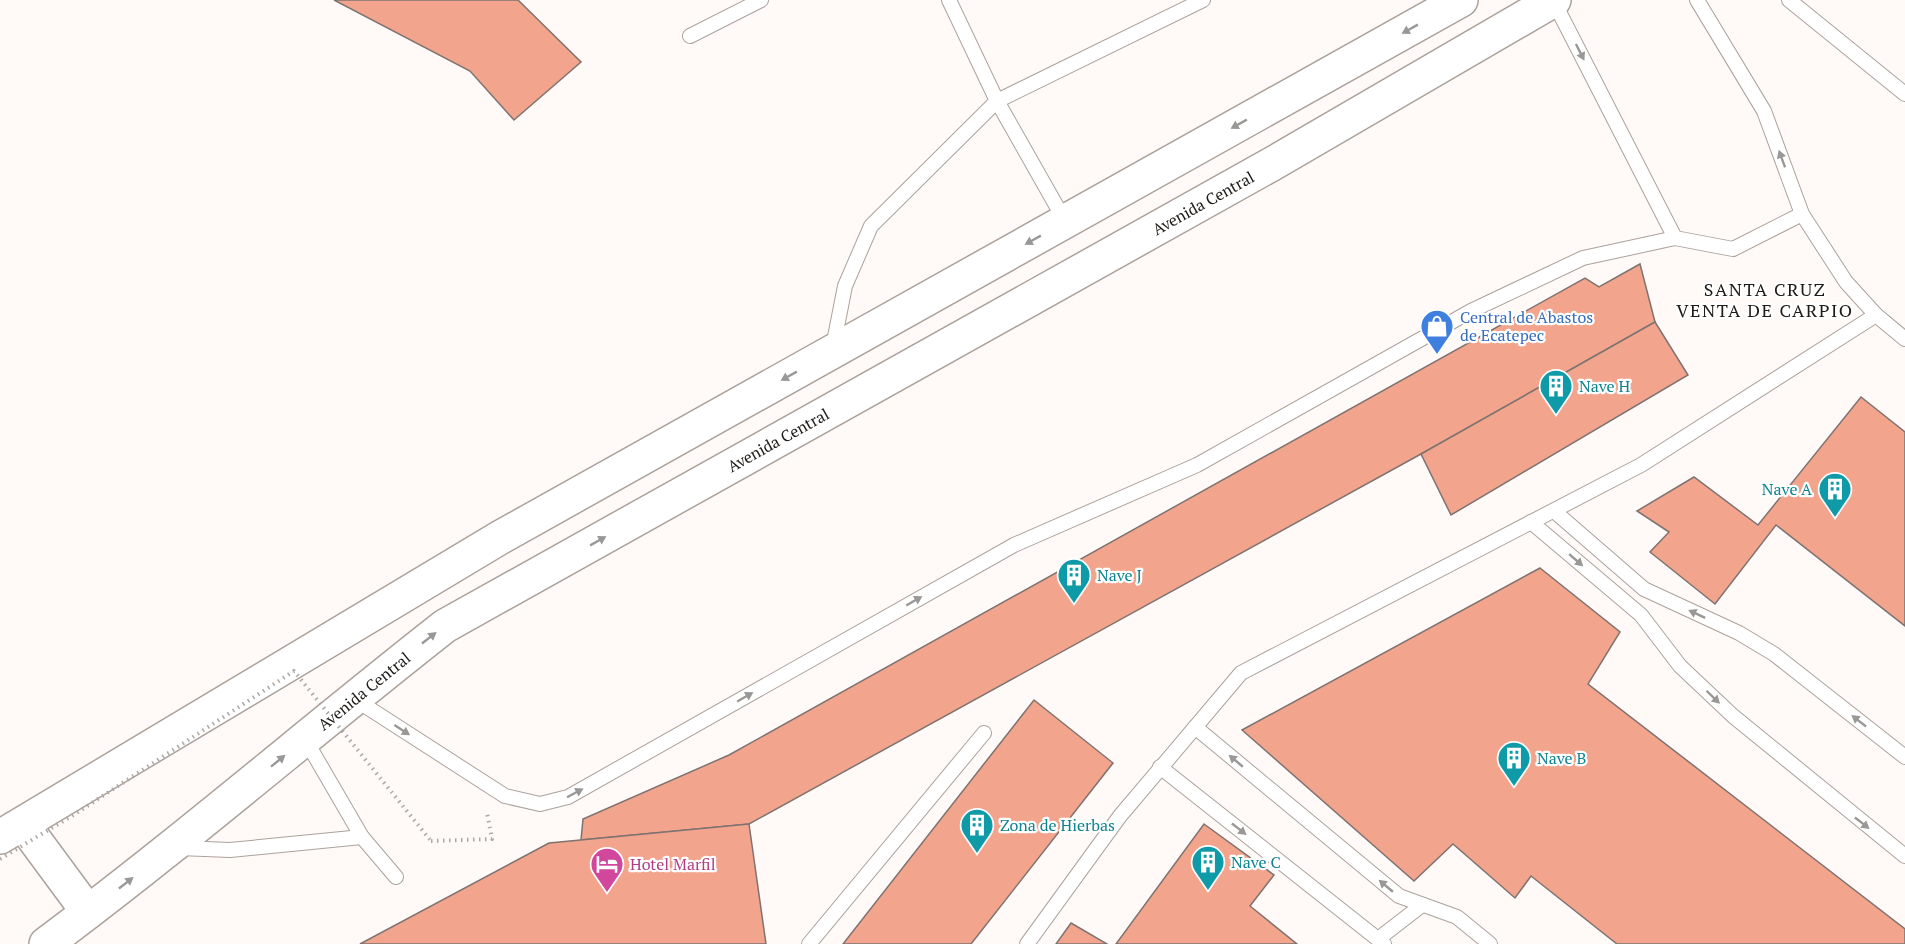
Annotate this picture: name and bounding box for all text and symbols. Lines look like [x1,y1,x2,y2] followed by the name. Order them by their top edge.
[1401,23,1418,33] one-way arrow
[1576,44,1585,61] one-way arrow
[1231,119,1248,129] one-way arrow
[1777,150,1786,168] one-way arrow
[1148,166,1258,240] street label: Avenida Central
[1025,234,1041,245] one-way arrow
[1676,277,1854,322] district label: SANTA CRUZ VENTA DE CARPIO
[1460,306,1593,346] place label: Central de Abastos de Ecatepec
[1419,308,1455,355] shop icon: Central de Abastos de Ecatepec
[1538,368,1574,415] building icon: Nave H
[780,371,797,381] one-way arrow
[1579,375,1631,397] place label: Nave H
[723,403,833,477] street label: Avenida Central
[1817,471,1853,518] building icon: Nave A
[1762,478,1812,500] place label: Nave A
[590,536,607,546] one-way arrow
[1568,553,1584,566] one-way arrow
[1056,557,1092,604] building icon: Nave J
[1097,564,1142,586] place label: Nave J
[906,596,923,606] one-way arrow
[1689,609,1706,618] one-way arrow
[422,633,437,645] one-way arrow
[313,647,415,735] street label: Avenida Central
[1706,690,1721,704] one-way arrow
[737,692,754,702] one-way arrow
[1851,715,1867,728] one-way arrow
[394,724,410,735] one-way arrow
[1496,740,1532,787] building icon: Nave B
[1537,747,1586,769] place label: Nave B
[270,755,285,768] one-way arrow
[1229,755,1244,768] one-way arrow
[567,788,584,798] one-way arrow
[959,807,995,854] building icon: Zona de Hierbas
[1000,814,1115,836] place label: Zona de Hierbas
[1854,816,1870,829] one-way arrow
[1231,823,1246,835] one-way arrow
[1190,844,1226,891] building icon: Nave C
[589,846,625,893] hotel icon: Hotel Marfil
[1231,851,1281,873] place label: Nave C
[630,853,716,875] place label: Hotel Marfil
[118,877,134,890] one-way arrow
[1378,879,1394,892] one-way arrow

